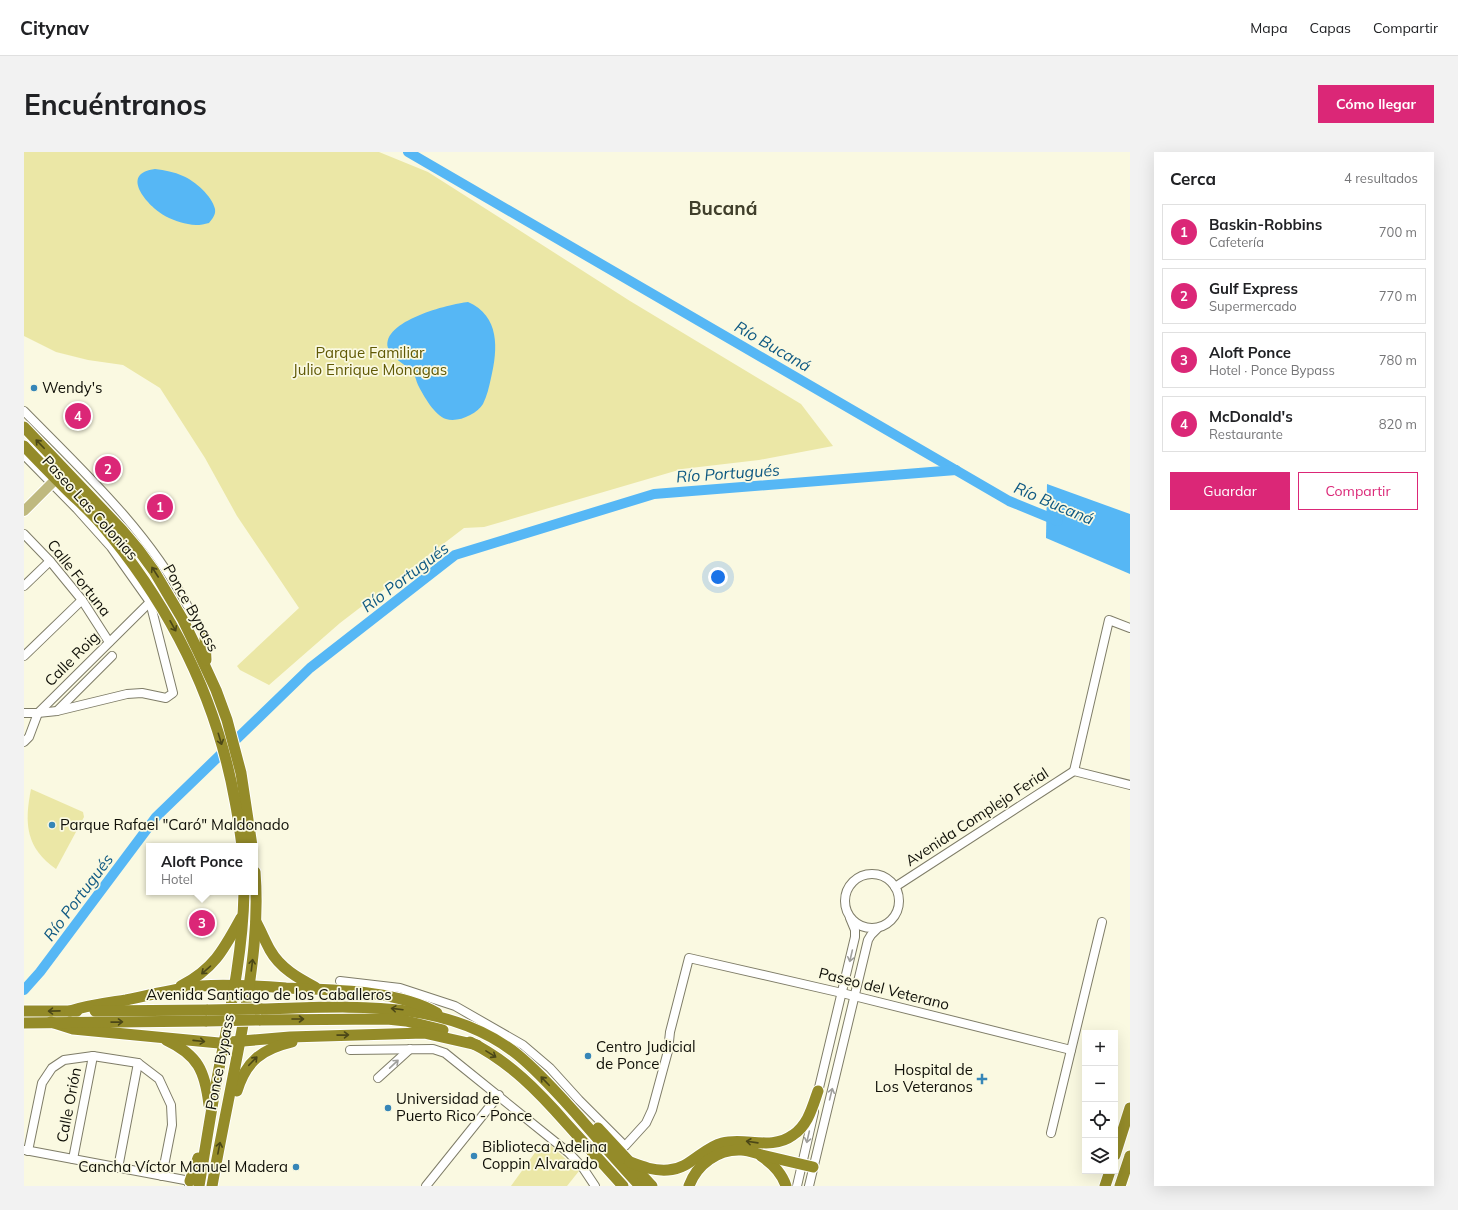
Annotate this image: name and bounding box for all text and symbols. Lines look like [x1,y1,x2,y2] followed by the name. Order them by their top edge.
[20,16,89,40] text: Citynav
[1250,19,1288,37] text: Mapa
[1310,19,1351,37] text: Capas
[1373,19,1438,37] text: Compartir
[1318,85,1434,123] button: Cómo llegar
[24,87,207,122] text: Encuéntranos
[1170,168,1216,189] text: Cerca
[1344,170,1418,186] text: 4 resultados
[689,196,757,220] district label: Bucaná
[1209,215,1322,234] text: Baskin-Robbins
[1180,224,1188,240] text: 1
[1379,224,1417,240] text: 700 m
[1209,234,1264,250] text: Cafetería
[1209,279,1298,298] text: Gulf Express
[1180,288,1188,304] text: 2
[1379,288,1417,304] text: 770 m
[1209,298,1297,314] text: Supermercado
[731,316,815,376] water label: Río Bucaná
[293,343,447,379] park label: Parque Familiar Julio Enrique Monagas
[1209,343,1291,362] text: Aloft Ponce
[1180,352,1188,368] text: 3
[1379,352,1417,368] text: 780 m
[1209,362,1335,378] text: Hotel · Ponce Bypass
[42,378,102,397] place label: Wendy's
[29,383,39,393] marker: Wendy's
[65,401,91,431] pin: 4
[1209,407,1293,426] text: McDonald's
[1180,416,1188,432] text: 4
[1379,416,1417,432] text: 820 m
[1209,426,1283,442] text: Restaurante
[35,439,45,449] one-way arrow
[38,451,142,564] street label: Paseo Las Colonias
[95,454,121,484] pin: 2
[675,459,781,487] water label: Río Portugués
[1170,472,1290,510] button: Guardar
[1298,472,1418,510] button: Compartir
[1011,477,1097,529] water label: Río Bucaná
[147,492,173,522] pin: 1
[43,535,115,620] street label: Calle Fortuna
[357,538,453,616] water label: Río Portugués
[160,561,223,655] street label: Ponce Bypass
[150,566,158,578] one-way arrow
[708,567,728,587] your location
[170,620,178,632] one-way arrow
[40,627,103,690] street label: Calle Roig
[217,733,224,746] one-way arrow
[901,763,1052,870] street label: Avenida Complejo Ferial
[60,815,289,834] place label: Parque Rafael "Caró" Maldonado
[47,820,57,830] marker: Parque Rafael "Caró" Maldonado
[146,843,258,895] popup
[39,849,117,945] water label: Río Portugués
[161,852,243,871] text: Aloft Ponce
[161,871,193,887] text: Hotel
[189,908,215,938] pin: 3
[846,949,854,962] one-way arrow
[248,959,255,972] one-way arrow
[817,963,951,1014] street label: Paseo del Veterano
[201,965,211,974] one-way arrow
[146,985,392,1004] street label: Avenida Santiago de los Caballeros
[391,1005,404,1013] one-way arrow
[48,1007,61,1015] one-way arrow
[201,1012,238,1111] street label: Ponce Bypass
[291,1015,304,1023] one-way arrow
[110,1018,123,1026] one-way arrow
[1082,1030,1118,1174] map controls
[1082,1030,1118,1066] button: +
[336,1031,349,1039] one-way arrow
[192,1037,205,1045] one-way arrow
[596,1037,696,1073] place label: Centro Judicial de Ponce
[485,1050,497,1058] one-way arrow
[583,1051,593,1061] marker: Centro Judicial de Ponce
[249,1056,258,1066] one-way arrow
[388,1059,399,1068] one-way arrow
[875,1060,973,1096] place label: Hospital de Los Veteranos
[52,1066,85,1144] street label: Calle Orión
[1082,1066,1118,1102] button: −
[976,1073,988,1085] marker: Hospital de Los Veteranos
[540,1076,550,1086] one-way arrow
[828,1087,836,1100] one-way arrow
[396,1089,532,1125] place label: Universidad de Puerto Rico - Ponce
[1082,1102,1118,1138] button: locate
[383,1103,393,1113] marker: Universidad de Puerto Rico - Ponce
[804,1130,812,1143] one-way arrow
[482,1137,607,1173] place label: Biblioteca Adelina Coppin Alvarado
[745,1138,758,1146] one-way arrow
[1082,1138,1118,1174] button: layers
[215,1142,223,1155] one-way arrow
[469,1151,479,1161] marker: Biblioteca Adelina Coppin Alvarado
[78,1157,288,1176] place label: Cancha Víctor Manuel Madera
[291,1162,301,1172] marker: Cancha Víctor Manuel Madera

